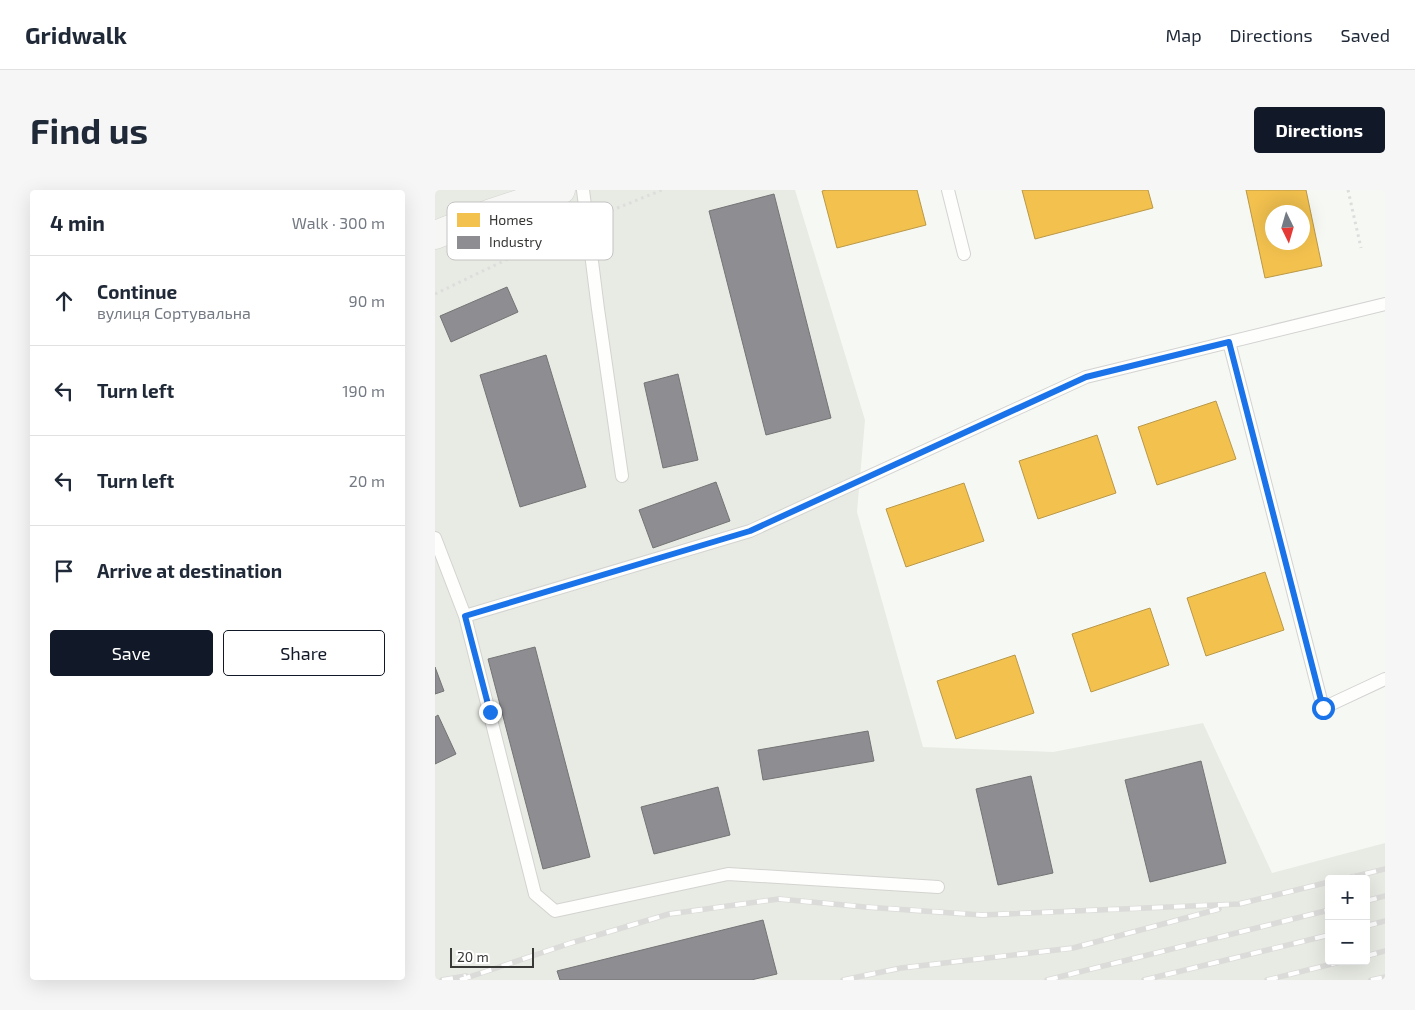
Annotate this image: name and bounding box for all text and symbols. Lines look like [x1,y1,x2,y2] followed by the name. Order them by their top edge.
[25,20,127,49] text: Gridwalk
[1165,24,1202,46] text: Map
[1230,24,1313,46] text: Directions
[1341,24,1390,46] text: Saved
[1254,107,1385,153] button: Directions
[30,109,148,151] text: Find us
[447,202,613,260] legend
[1265,205,1310,250] north arrow
[50,210,105,235] text: 4 min
[489,211,533,228] text: Homes
[292,213,385,232] text: Walk · 300 m
[489,233,543,250] text: Industry
[97,280,177,303] text: Continue
[50,287,78,315] icon: ahead
[349,291,385,310] text: 90 m
[97,303,251,322] text: вулиця Сортувальна
[50,377,78,405] icon: left
[97,379,174,402] text: Turn left
[342,381,385,400] text: 190 m
[50,467,78,495] icon: left
[97,469,174,492] text: Turn left
[349,471,385,490] text: 20 m
[50,557,78,585] icon: arrive
[97,559,282,582] text: Arrive at destination
[50,630,213,676] button: Save
[223,630,385,676] button: Share
[1312,697,1335,720] route start
[479,701,502,724] route end
[1325,875,1370,965] map controls
[1325,875,1370,920] button: +
[1325,920,1370,965] button: −
[450,945,534,968] scale bar
[457,948,489,965] text: 20 m

